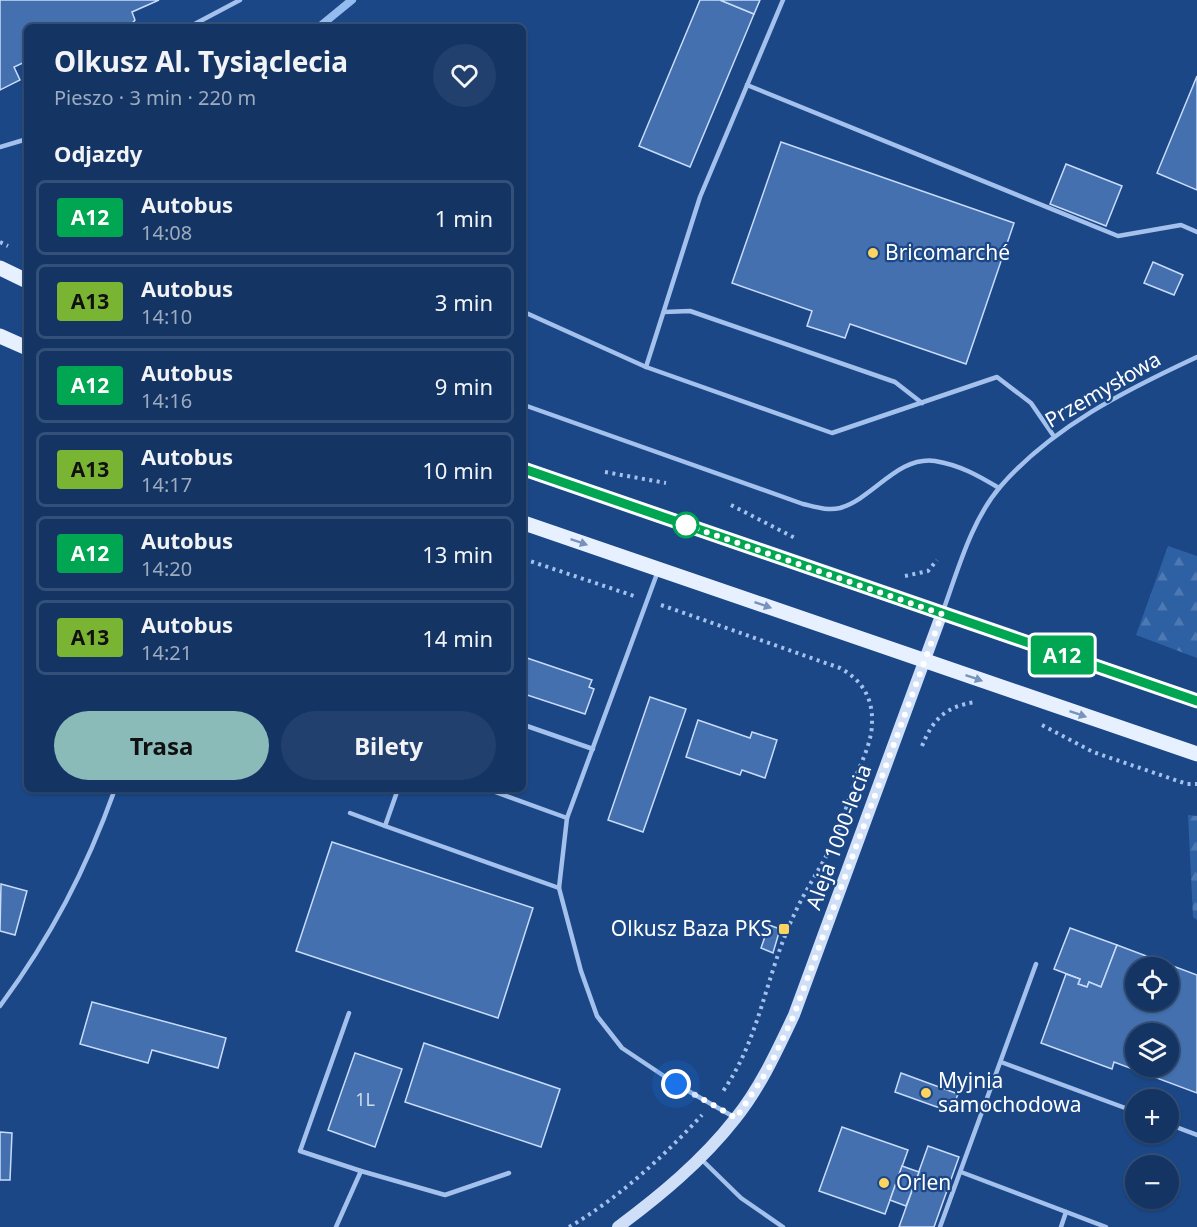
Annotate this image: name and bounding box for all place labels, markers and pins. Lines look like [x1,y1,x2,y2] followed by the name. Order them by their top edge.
[885,238,1010,266] place label: Bricomarché
[866,246,880,260] marker: Bricomarché
[673,512,699,538] unlabelled marker
[611,914,772,942] place label: Olkusz Baza PKS
[777,922,791,936] marker: Olkusz Baza PKS
[938,1066,1081,1118] place label: Myjnia samochodowa
[919,1086,933,1100] marker: Myjnia samochodowa
[896,1168,951,1196] place label: Orlen
[877,1176,891,1190] marker: Orlen

